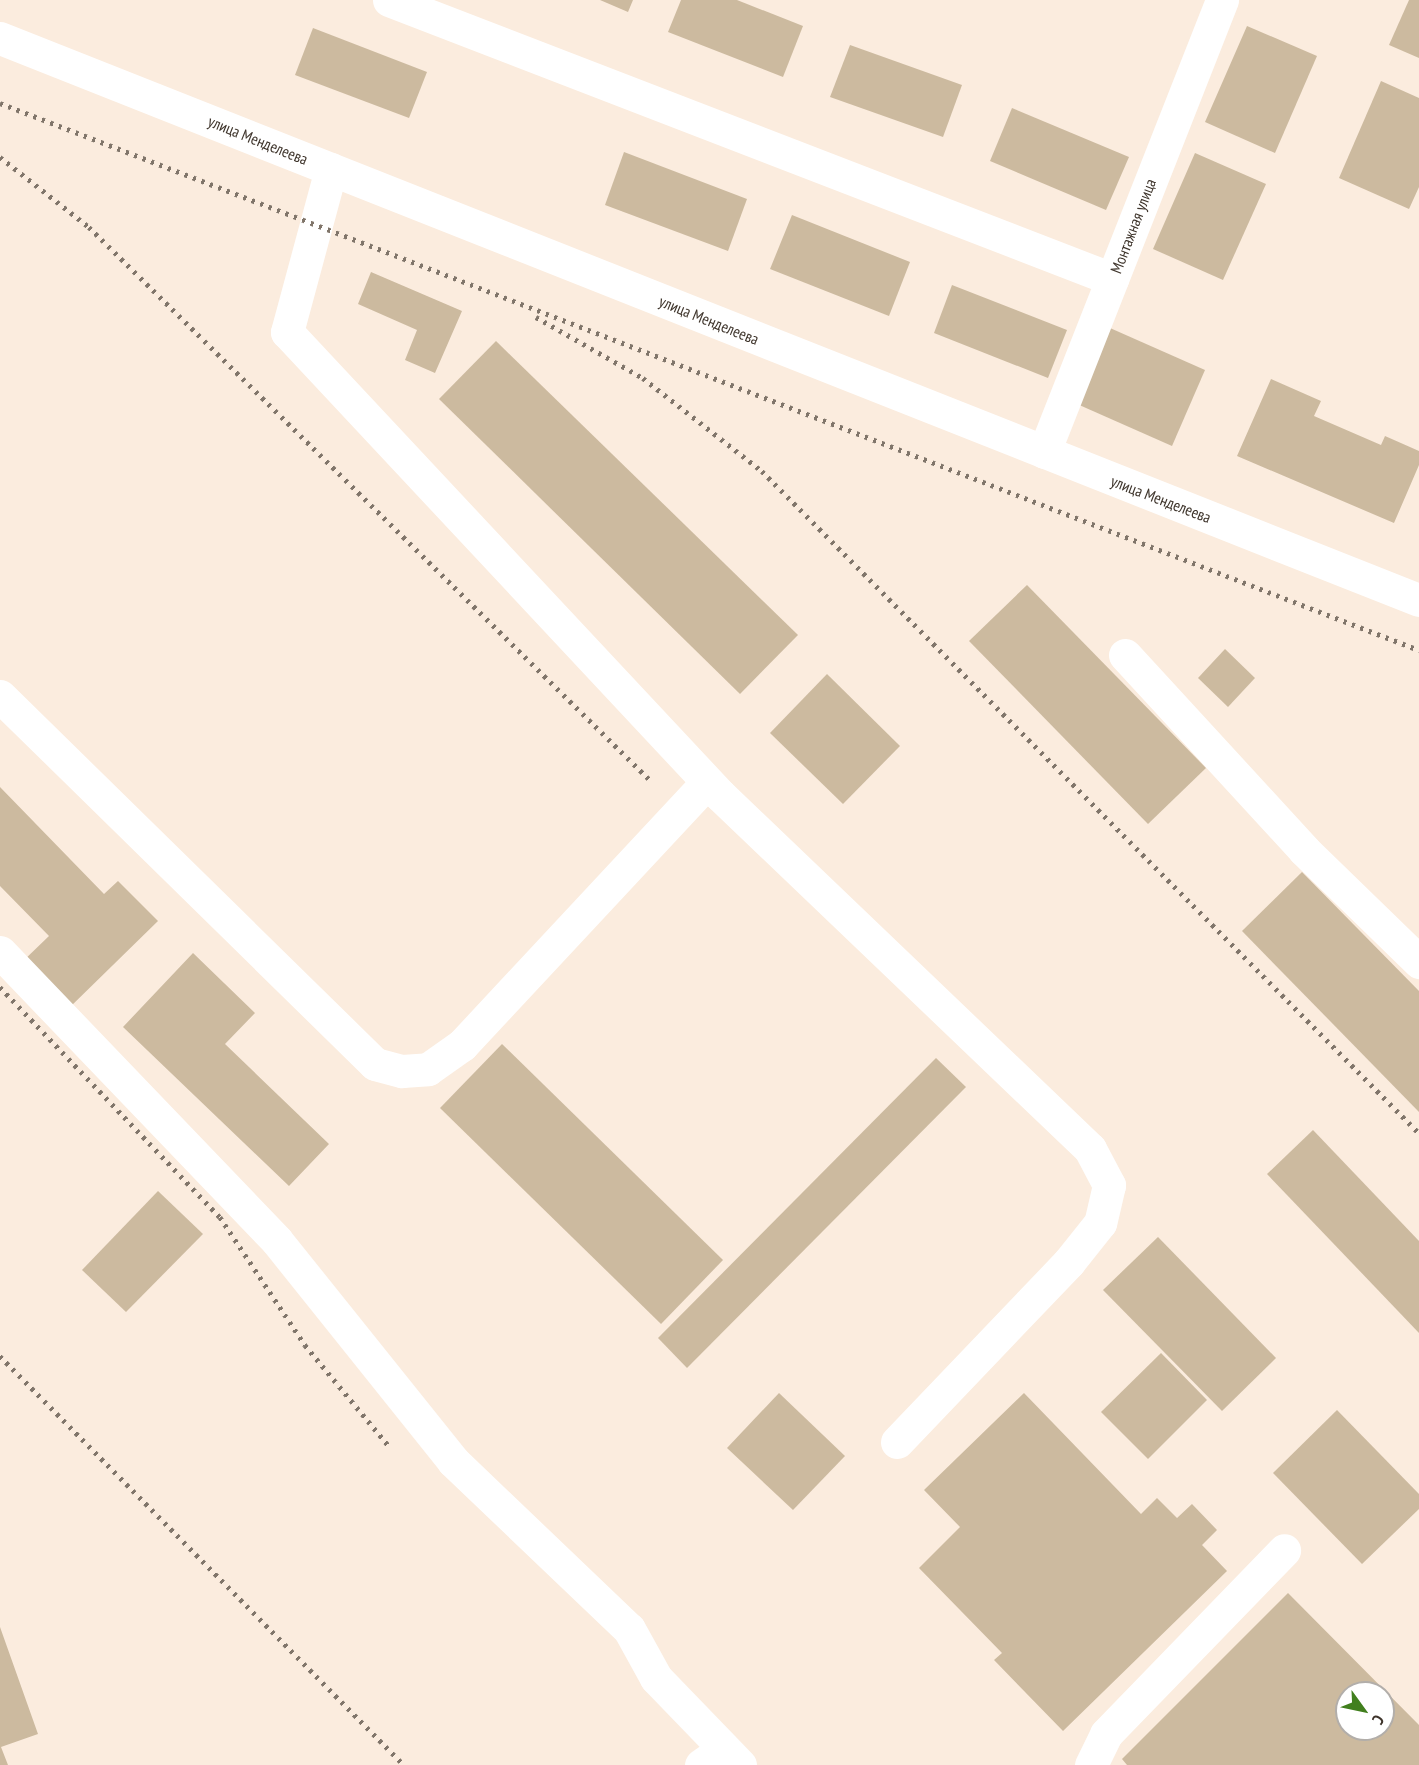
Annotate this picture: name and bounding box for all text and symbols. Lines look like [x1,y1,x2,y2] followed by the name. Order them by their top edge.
[205,111,311,169] street label: улица Менделеева
[1106,176,1160,276] street label: Монтажная улица
[656,291,762,349] street label: улица Менделеева
[1108,471,1214,527] street label: улица Менделеева
[1335,1681,1395,1741] north arrow
[1368,1711,1389,1728] text: С

